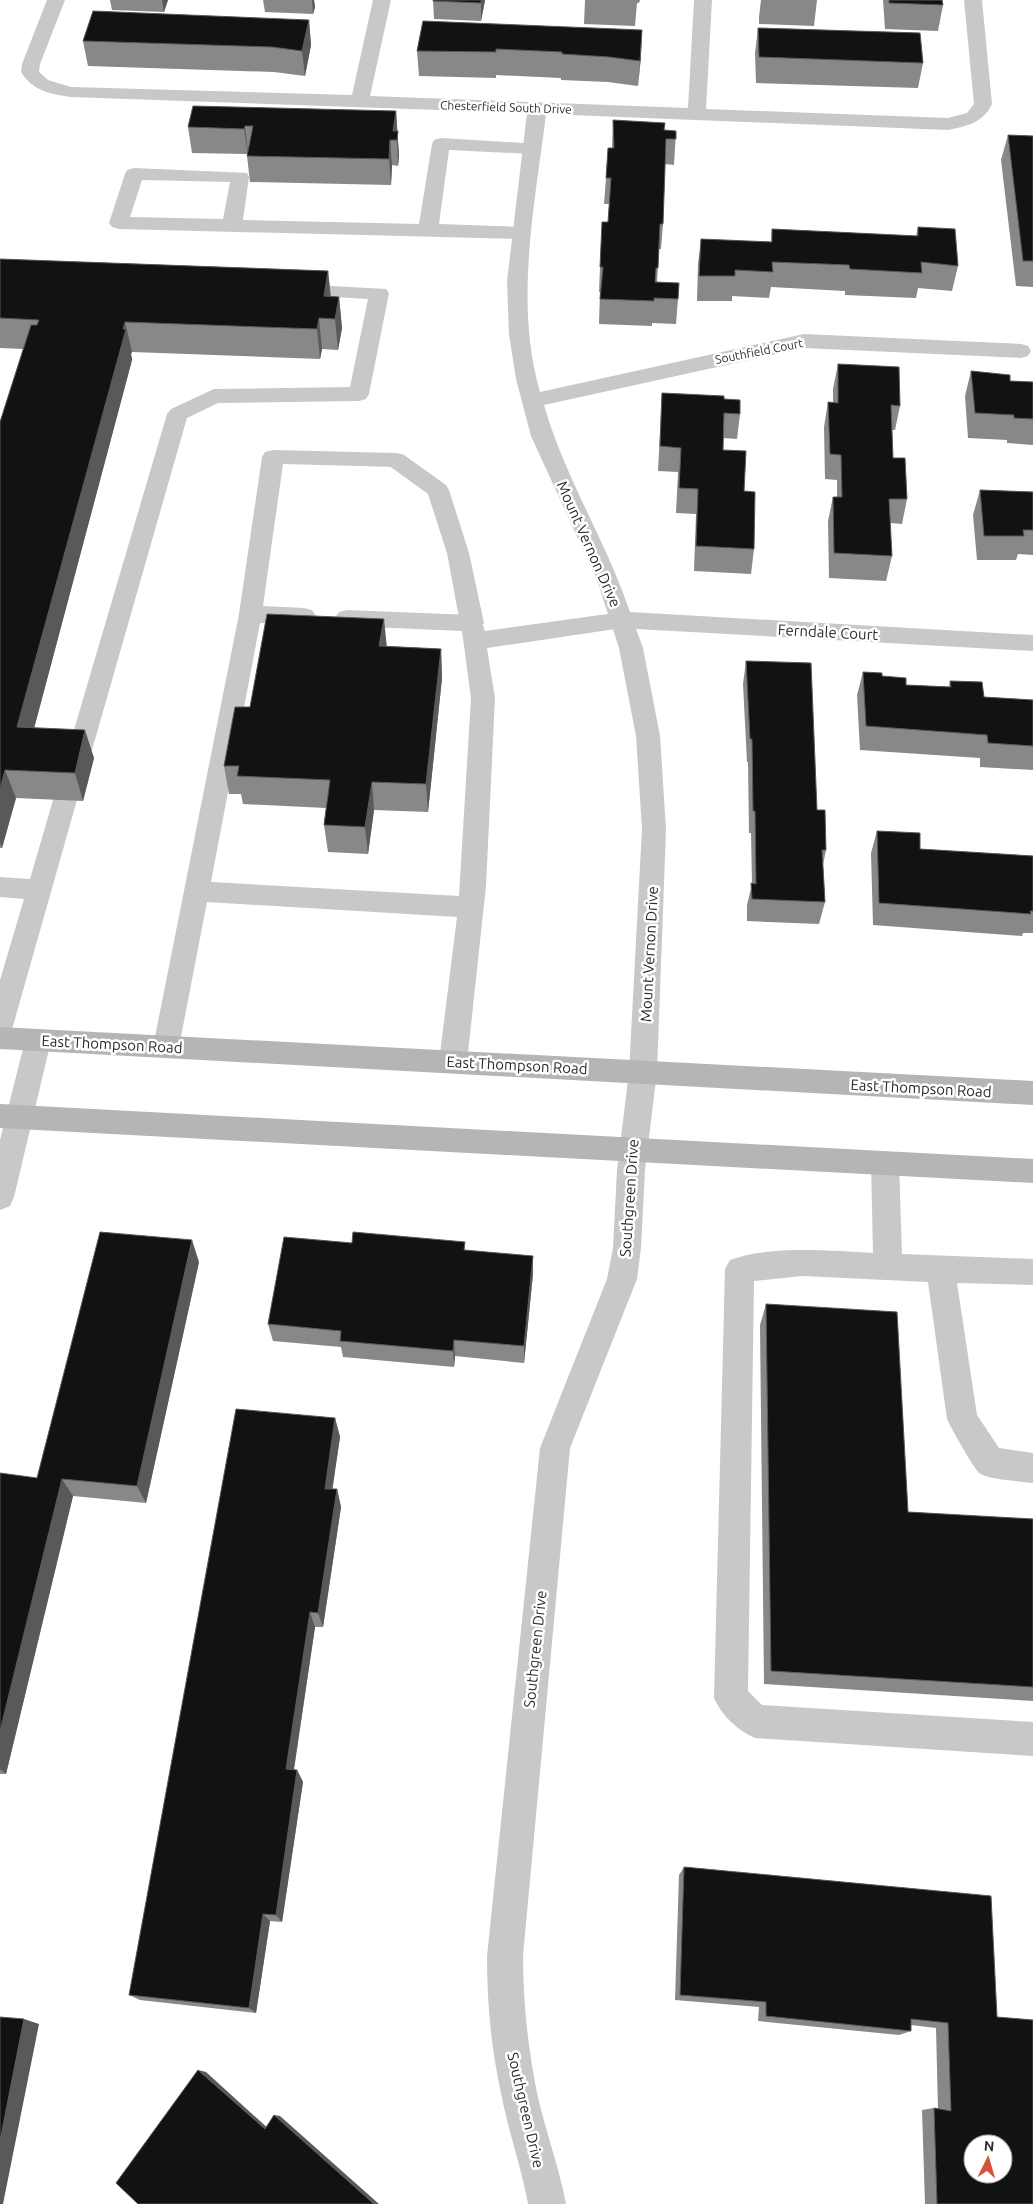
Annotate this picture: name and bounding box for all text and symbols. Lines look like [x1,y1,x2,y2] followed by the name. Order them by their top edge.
[440,98,572,116] street label: Chesterfield South Drive
[714,336,804,366] street label: Southfield Court
[554,478,624,610] street label: Mount Vernon Drive
[777,621,879,643] street label: Ferndale Court
[637,886,661,1022] street label: Mount Vernon Drive
[41,1032,183,1056] street label: East Thompson Road
[446,1053,588,1077] street label: East Thompson Road
[850,1076,992,1100] street label: East Thompson Road
[616,1139,642,1257] street label: Southgreen Drive
[520,1589,550,1709] street label: Southgreen Drive
[504,2051,548,2169] street label: Southgreen Drive
[963,2134,1013,2184] north arrow
[983,2138,995,2154] text: N

